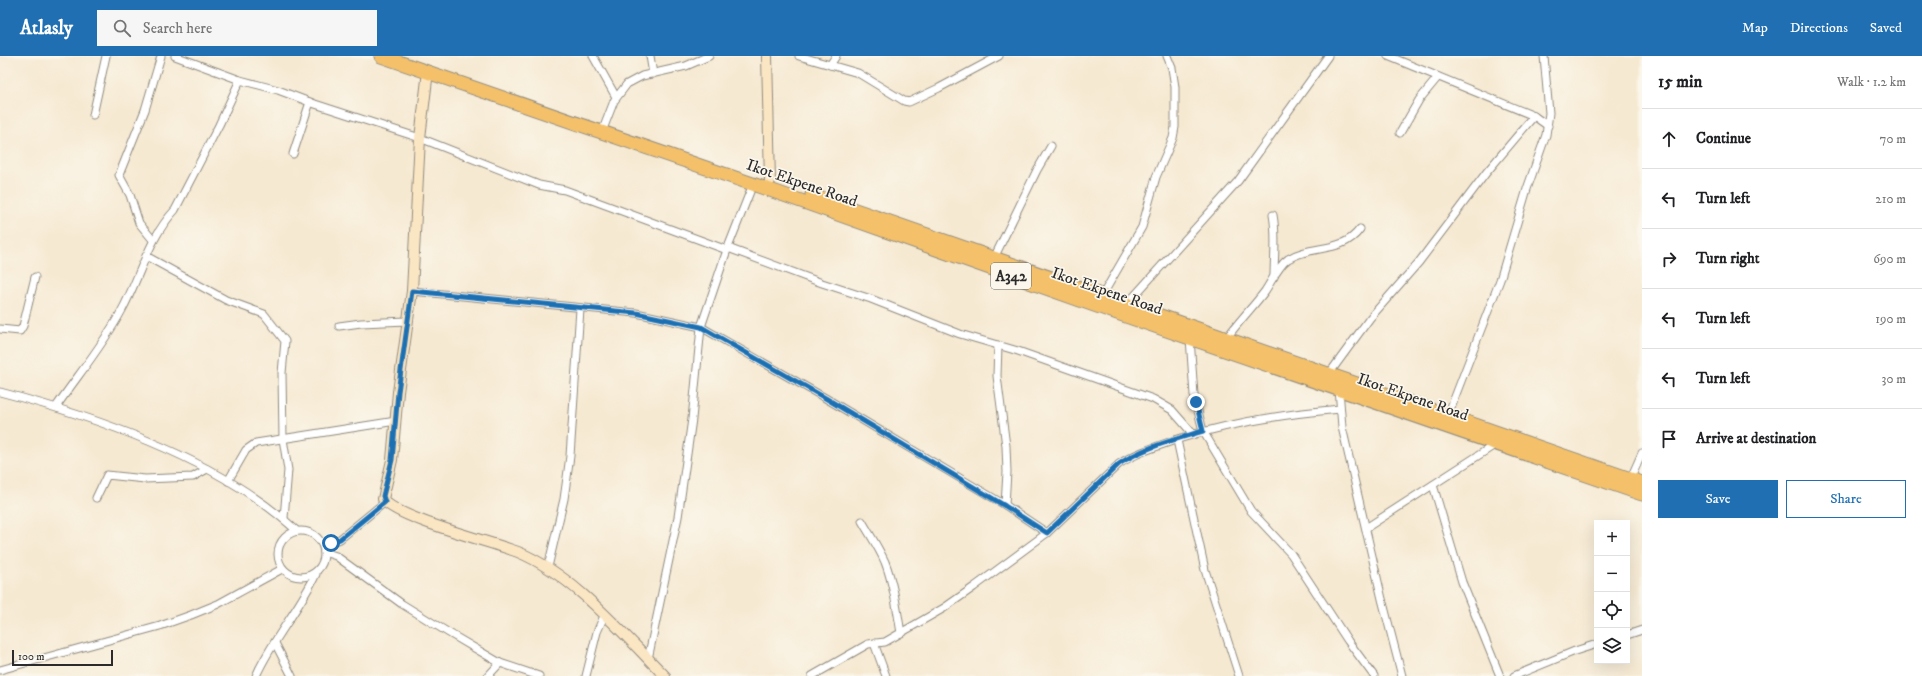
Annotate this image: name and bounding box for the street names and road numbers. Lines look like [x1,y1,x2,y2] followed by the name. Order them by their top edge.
[744,155,860,211] street label: Ikot Ekpene Road
[991,263,1031,289] road number: A342
[1049,263,1165,319] street label: Ikot Ekpene Road
[1355,369,1471,425] street label: Ikot Ekpene Road

